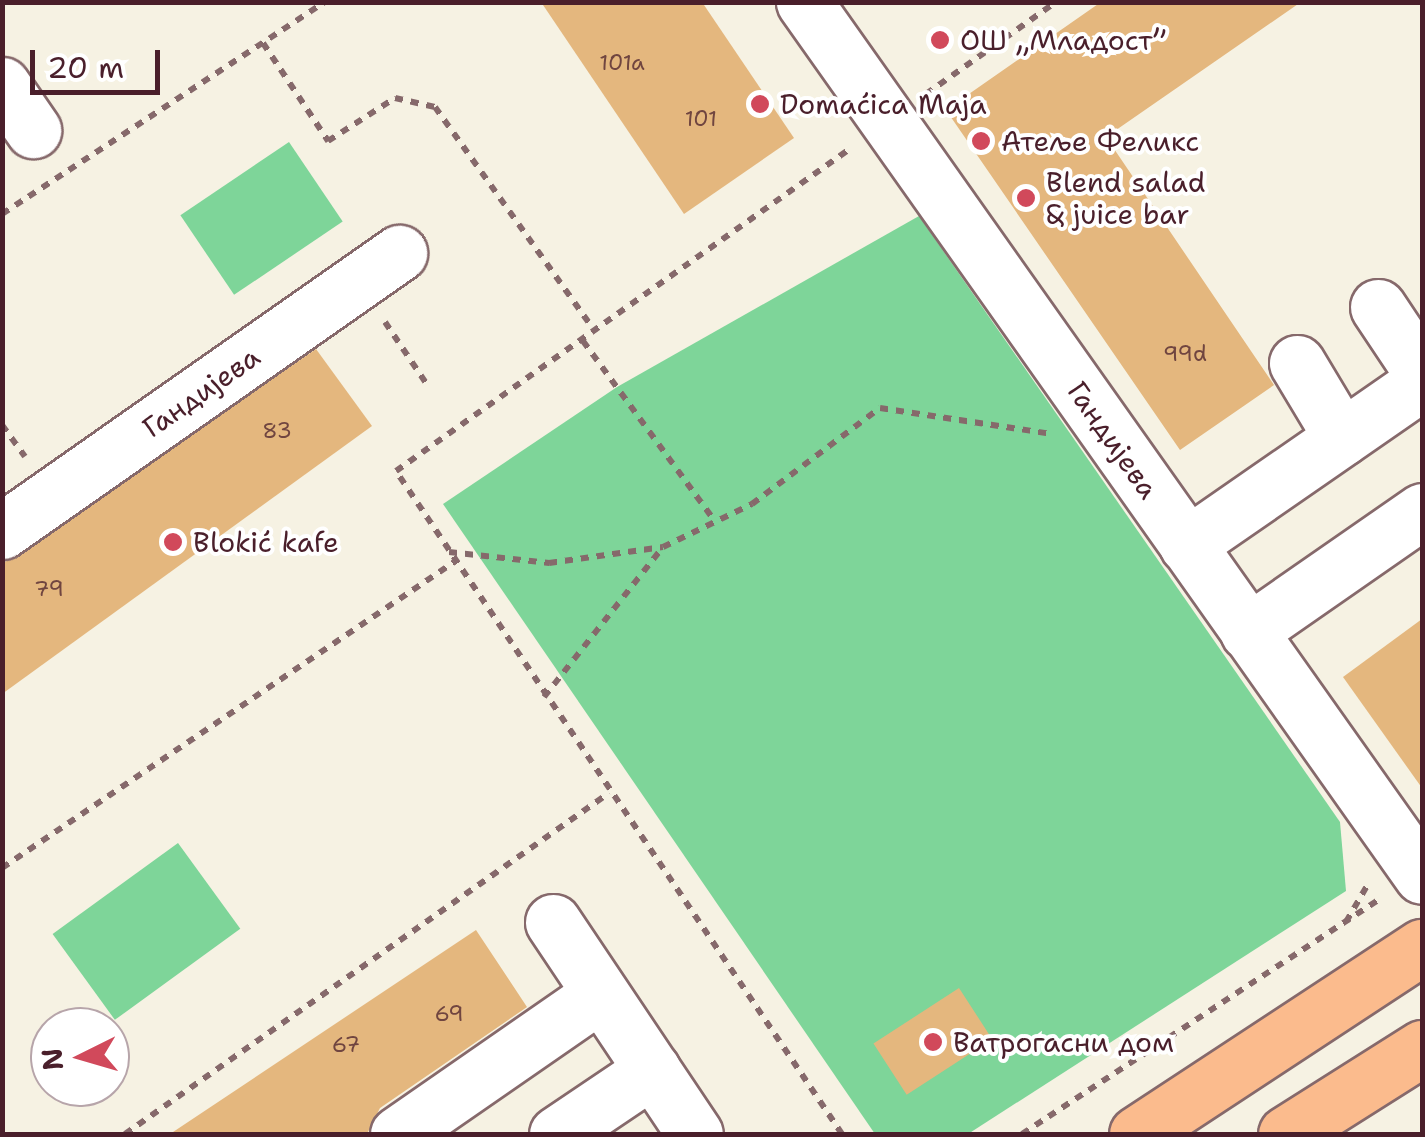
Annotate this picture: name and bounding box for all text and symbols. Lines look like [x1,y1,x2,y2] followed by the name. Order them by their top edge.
[960,23,1166,57] place label: ОШ „Младост”
[929,29,951,51] marker: ОШ „Младост”
[35,30,165,92] scale bar
[47,47,124,88] text: 20 m
[599,50,645,76] house number: 101a
[780,87,987,121] place label: Domaćica Maja
[749,93,771,115] marker: Domaćica Maja
[685,106,717,132] house number: 101
[1001,124,1199,158] place label: Атеље Феликс
[970,130,992,152] marker: Атеље Феликс
[1046,165,1205,231] place label: Blend salad & juice bar
[1015,187,1037,209] marker: Blend salad & juice bar
[136,339,266,445] street label: Гандијева
[1163,341,1207,367] house number: 99d
[1060,375,1166,505] street label: Гандијева
[262,418,292,444] house number: 83
[193,525,339,559] place label: Blokić kafe
[162,531,184,553] marker: Blokić kafe
[34,576,64,602] house number: 79
[434,1001,464,1027] house number: 69
[30,1007,130,1107] north arrow
[953,1025,1174,1059] place label: Ватрогасни дом
[922,1031,944,1053] marker: Ватрогасни дом
[332,1032,360,1058] house number: 67
[32,1047,72,1072] text: N

